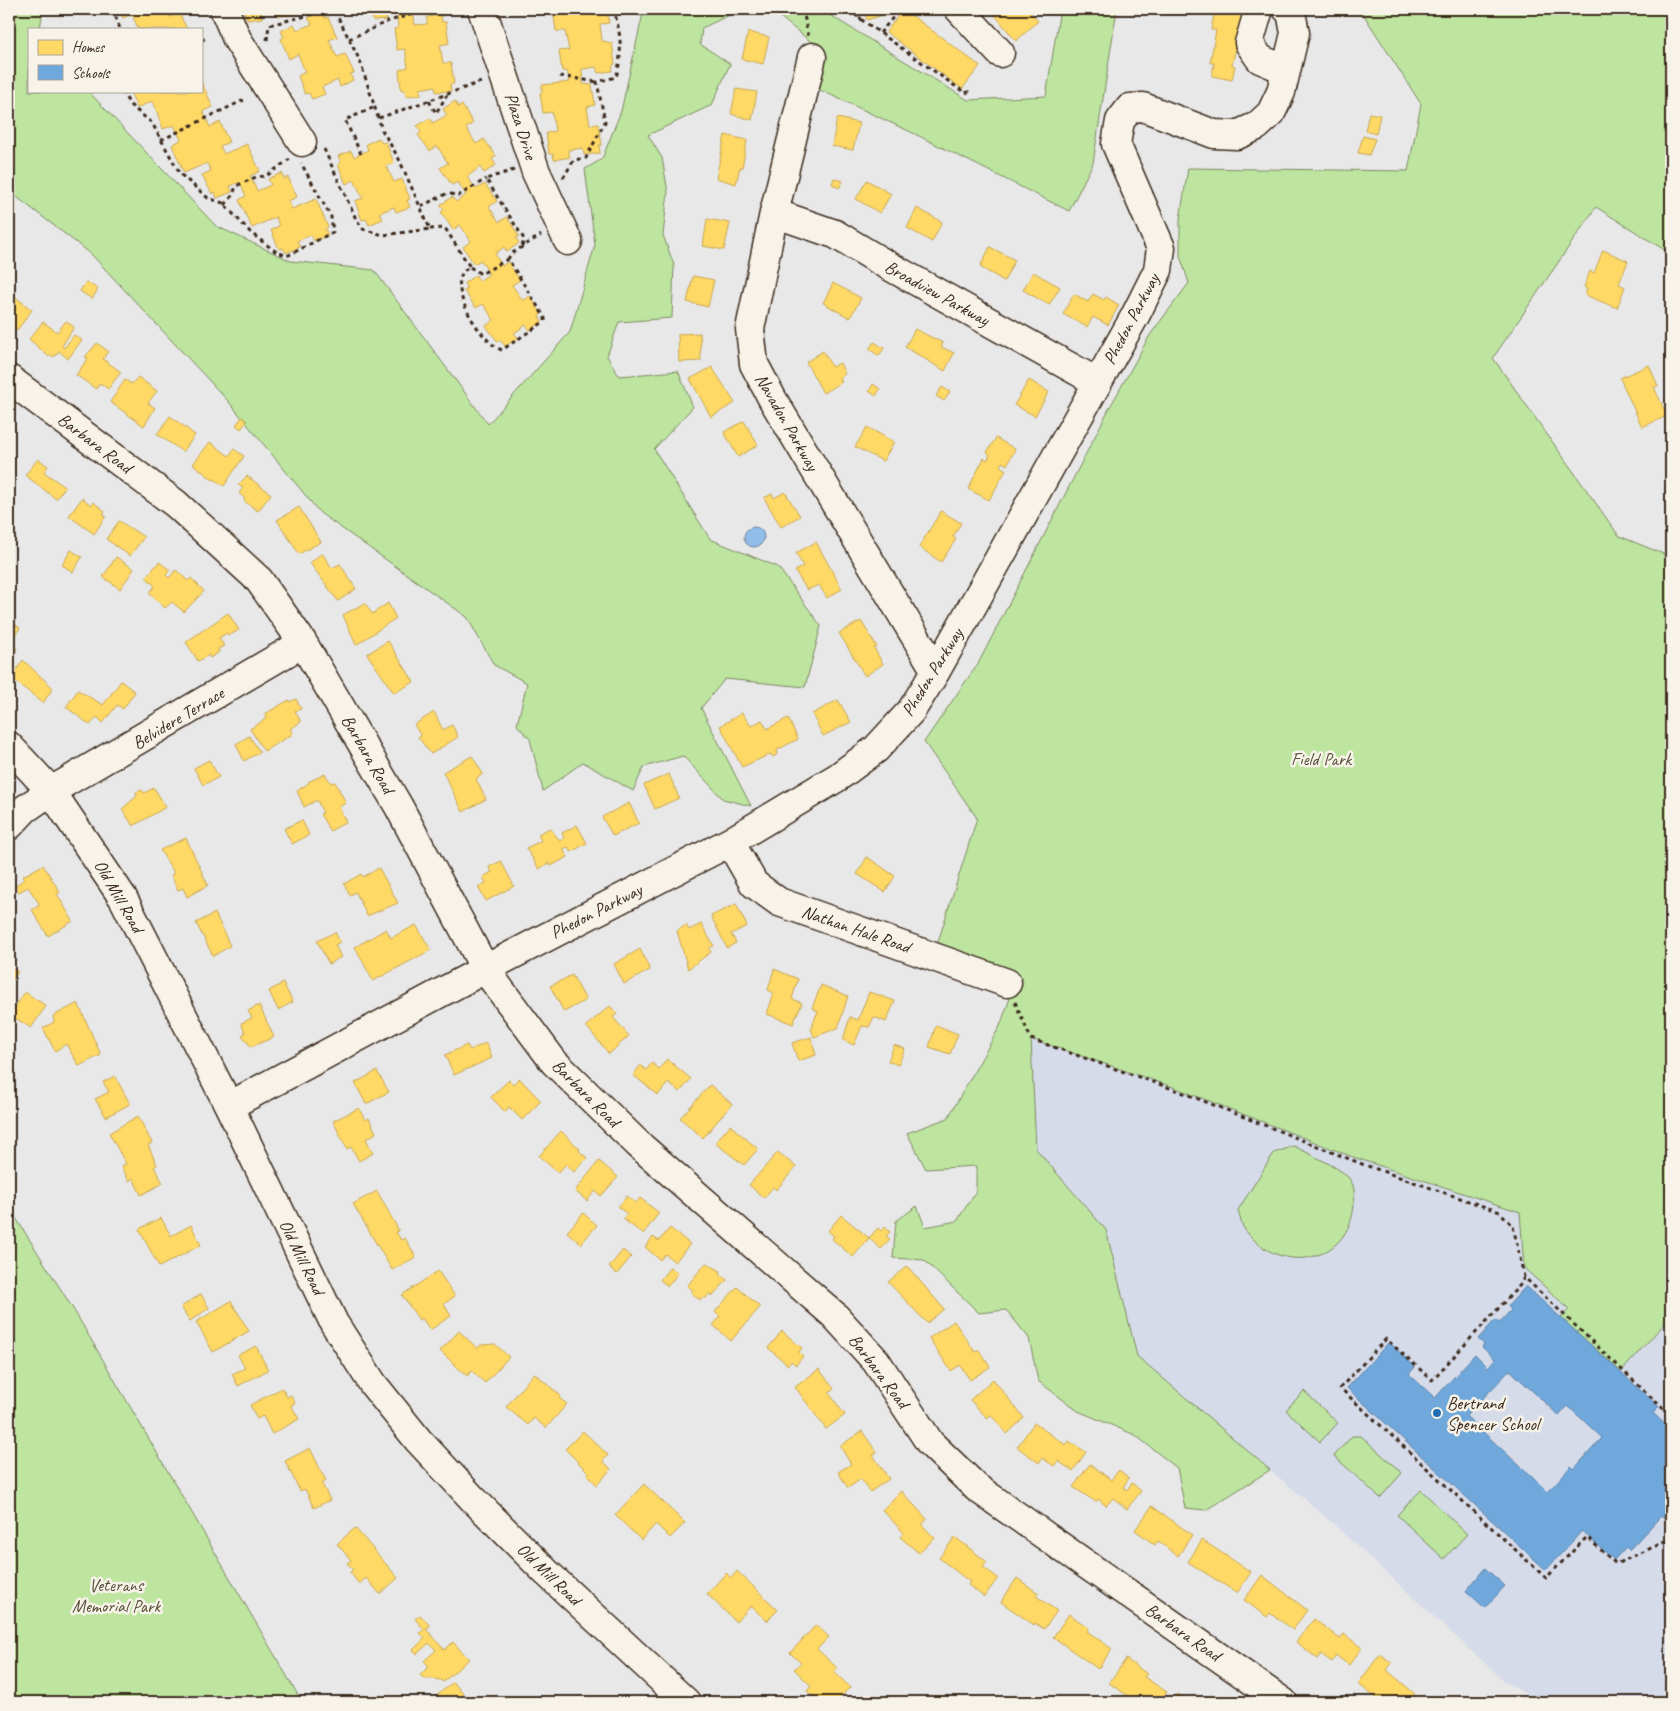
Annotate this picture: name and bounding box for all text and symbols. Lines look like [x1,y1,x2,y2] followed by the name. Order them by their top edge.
[28,28,202,92] legend
[72,38,106,57] text: Homes
[72,64,111,83] text: Schools
[500,90,542,163] street label: Plaza Drive
[881,255,995,332] street label: Broadview Parkway
[1098,268,1165,368] street label: Phedon Parkway
[750,369,825,476] street label: Navadon Parkway
[54,408,139,480] street label: Barbara Road
[896,622,969,720] street label: Phedon Parkway
[128,681,229,754] street label: Belvidere Terrace
[337,711,401,800] street label: Barbara Road
[1291,748,1352,770] park label: Field Park
[89,856,150,939] street label: Old Mill Road
[547,878,647,943] street label: Phedon Parkway
[799,900,916,959] street label: Nathan Hale Road
[547,1054,627,1134] street label: Barbara Road
[274,1216,331,1301] street label: Old Mill Road
[844,1330,916,1415] street label: Barbara Road
[1447,1392,1542,1435] place label: Bertrand Spencer School
[1431,1407,1443,1419] marker: Bertrand Spencer School
[512,1538,588,1612] street label: Old Mill Road
[72,1574,161,1617] park label: Veterans Memorial Park
[1141,1598,1227,1668] street label: Barbara Road

